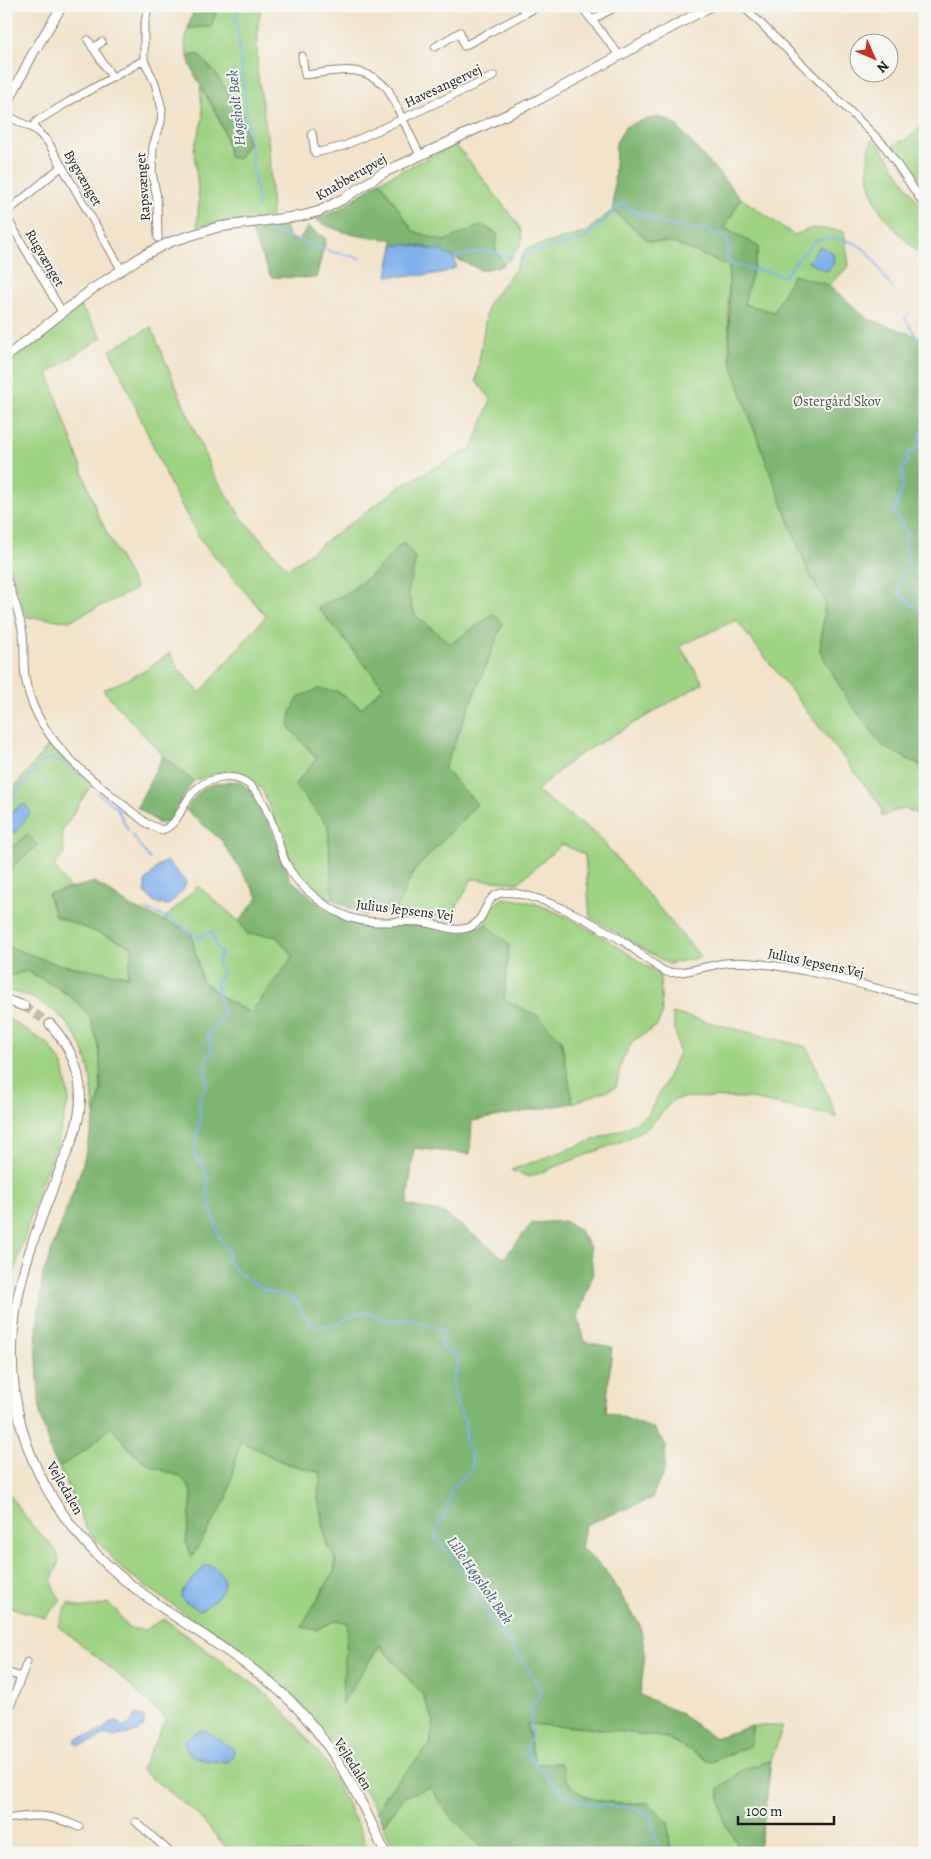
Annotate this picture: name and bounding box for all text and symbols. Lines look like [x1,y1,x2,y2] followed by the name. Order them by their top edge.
[848,32,898,82] north arrow
[873,57,893,77] text: N
[401,60,485,112] street label: Havesangervej
[222,69,250,147] water label: Høgsholt Bæk
[59,146,107,210] street label: Bygvænget
[312,149,390,205] street label: Knabberupvej
[131,152,155,222] street label: Rapsvænget
[21,226,69,291] street label: Rugvænget
[793,392,881,411] park label: Østergård Skov
[355,895,455,925] street label: Julius Jepsens Vej
[766,944,866,982] street label: Julius Jepsens Vej
[42,1457,88,1518] street label: Vejledalen
[442,1532,518,1628] water label: Lille Høgsholt Bæk
[329,1733,377,1794] street label: Vejledalen
[738,1794,835,1826] scale bar
[746,1801,783,1821] text: 100 m

